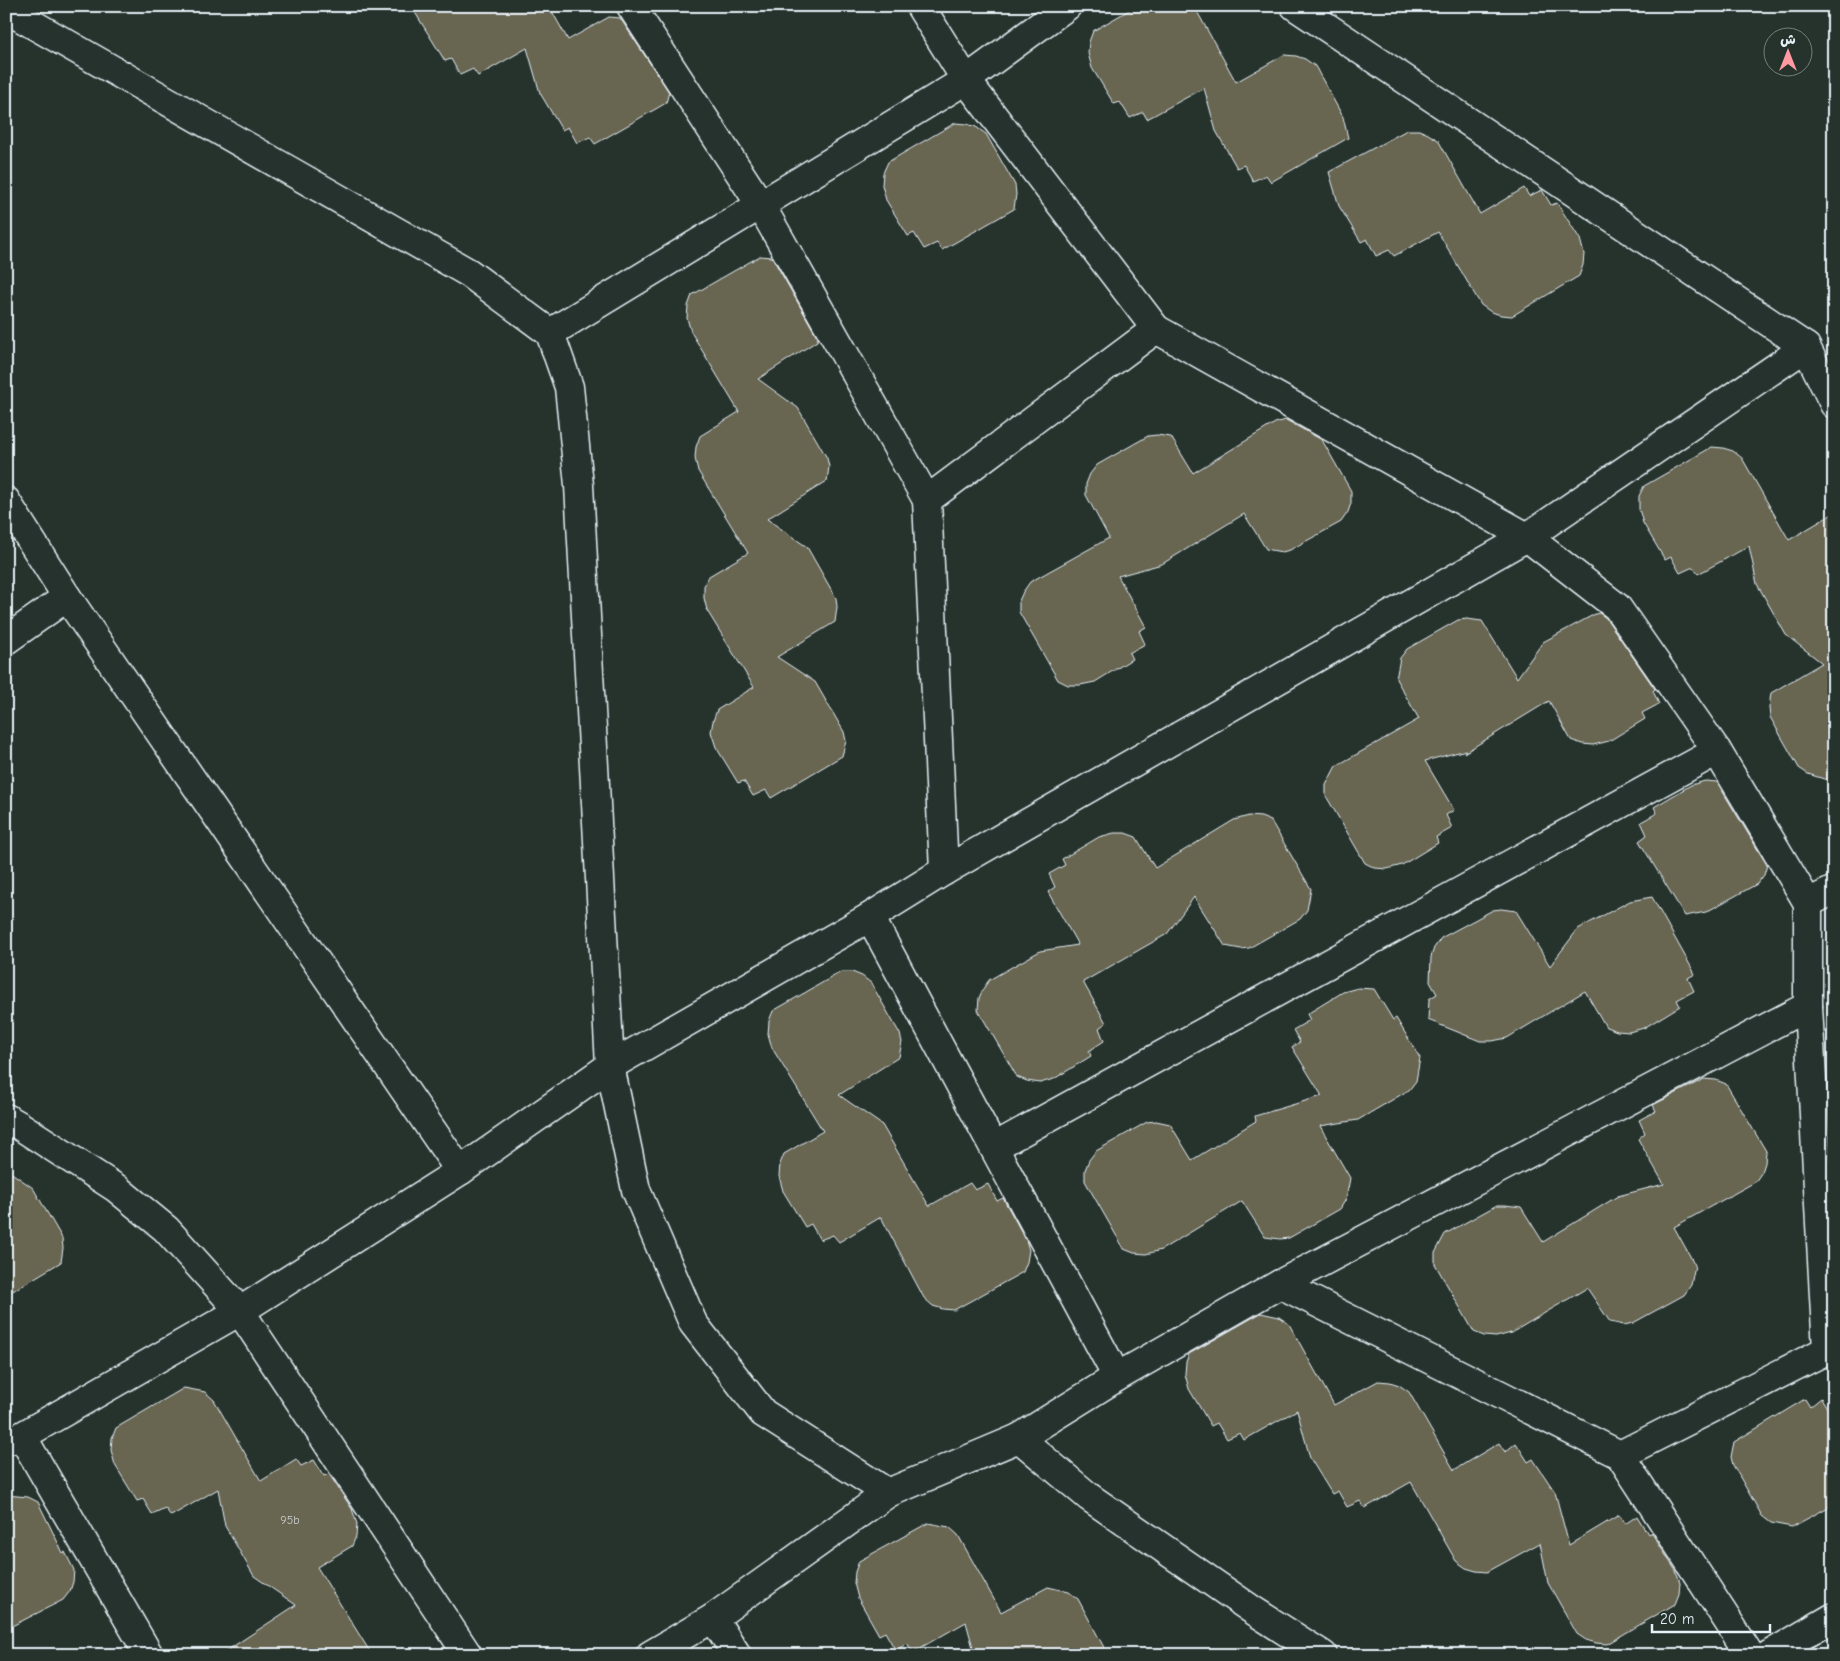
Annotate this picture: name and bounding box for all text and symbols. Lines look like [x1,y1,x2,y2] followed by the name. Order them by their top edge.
[1762,28,1812,78] north arrow
[1780,31,1796,48] text: ش
[280,1513,300,1527] house number: 95b
[1652,1601,1770,1633] scale bar
[1660,1610,1694,1628] text: 20 m

